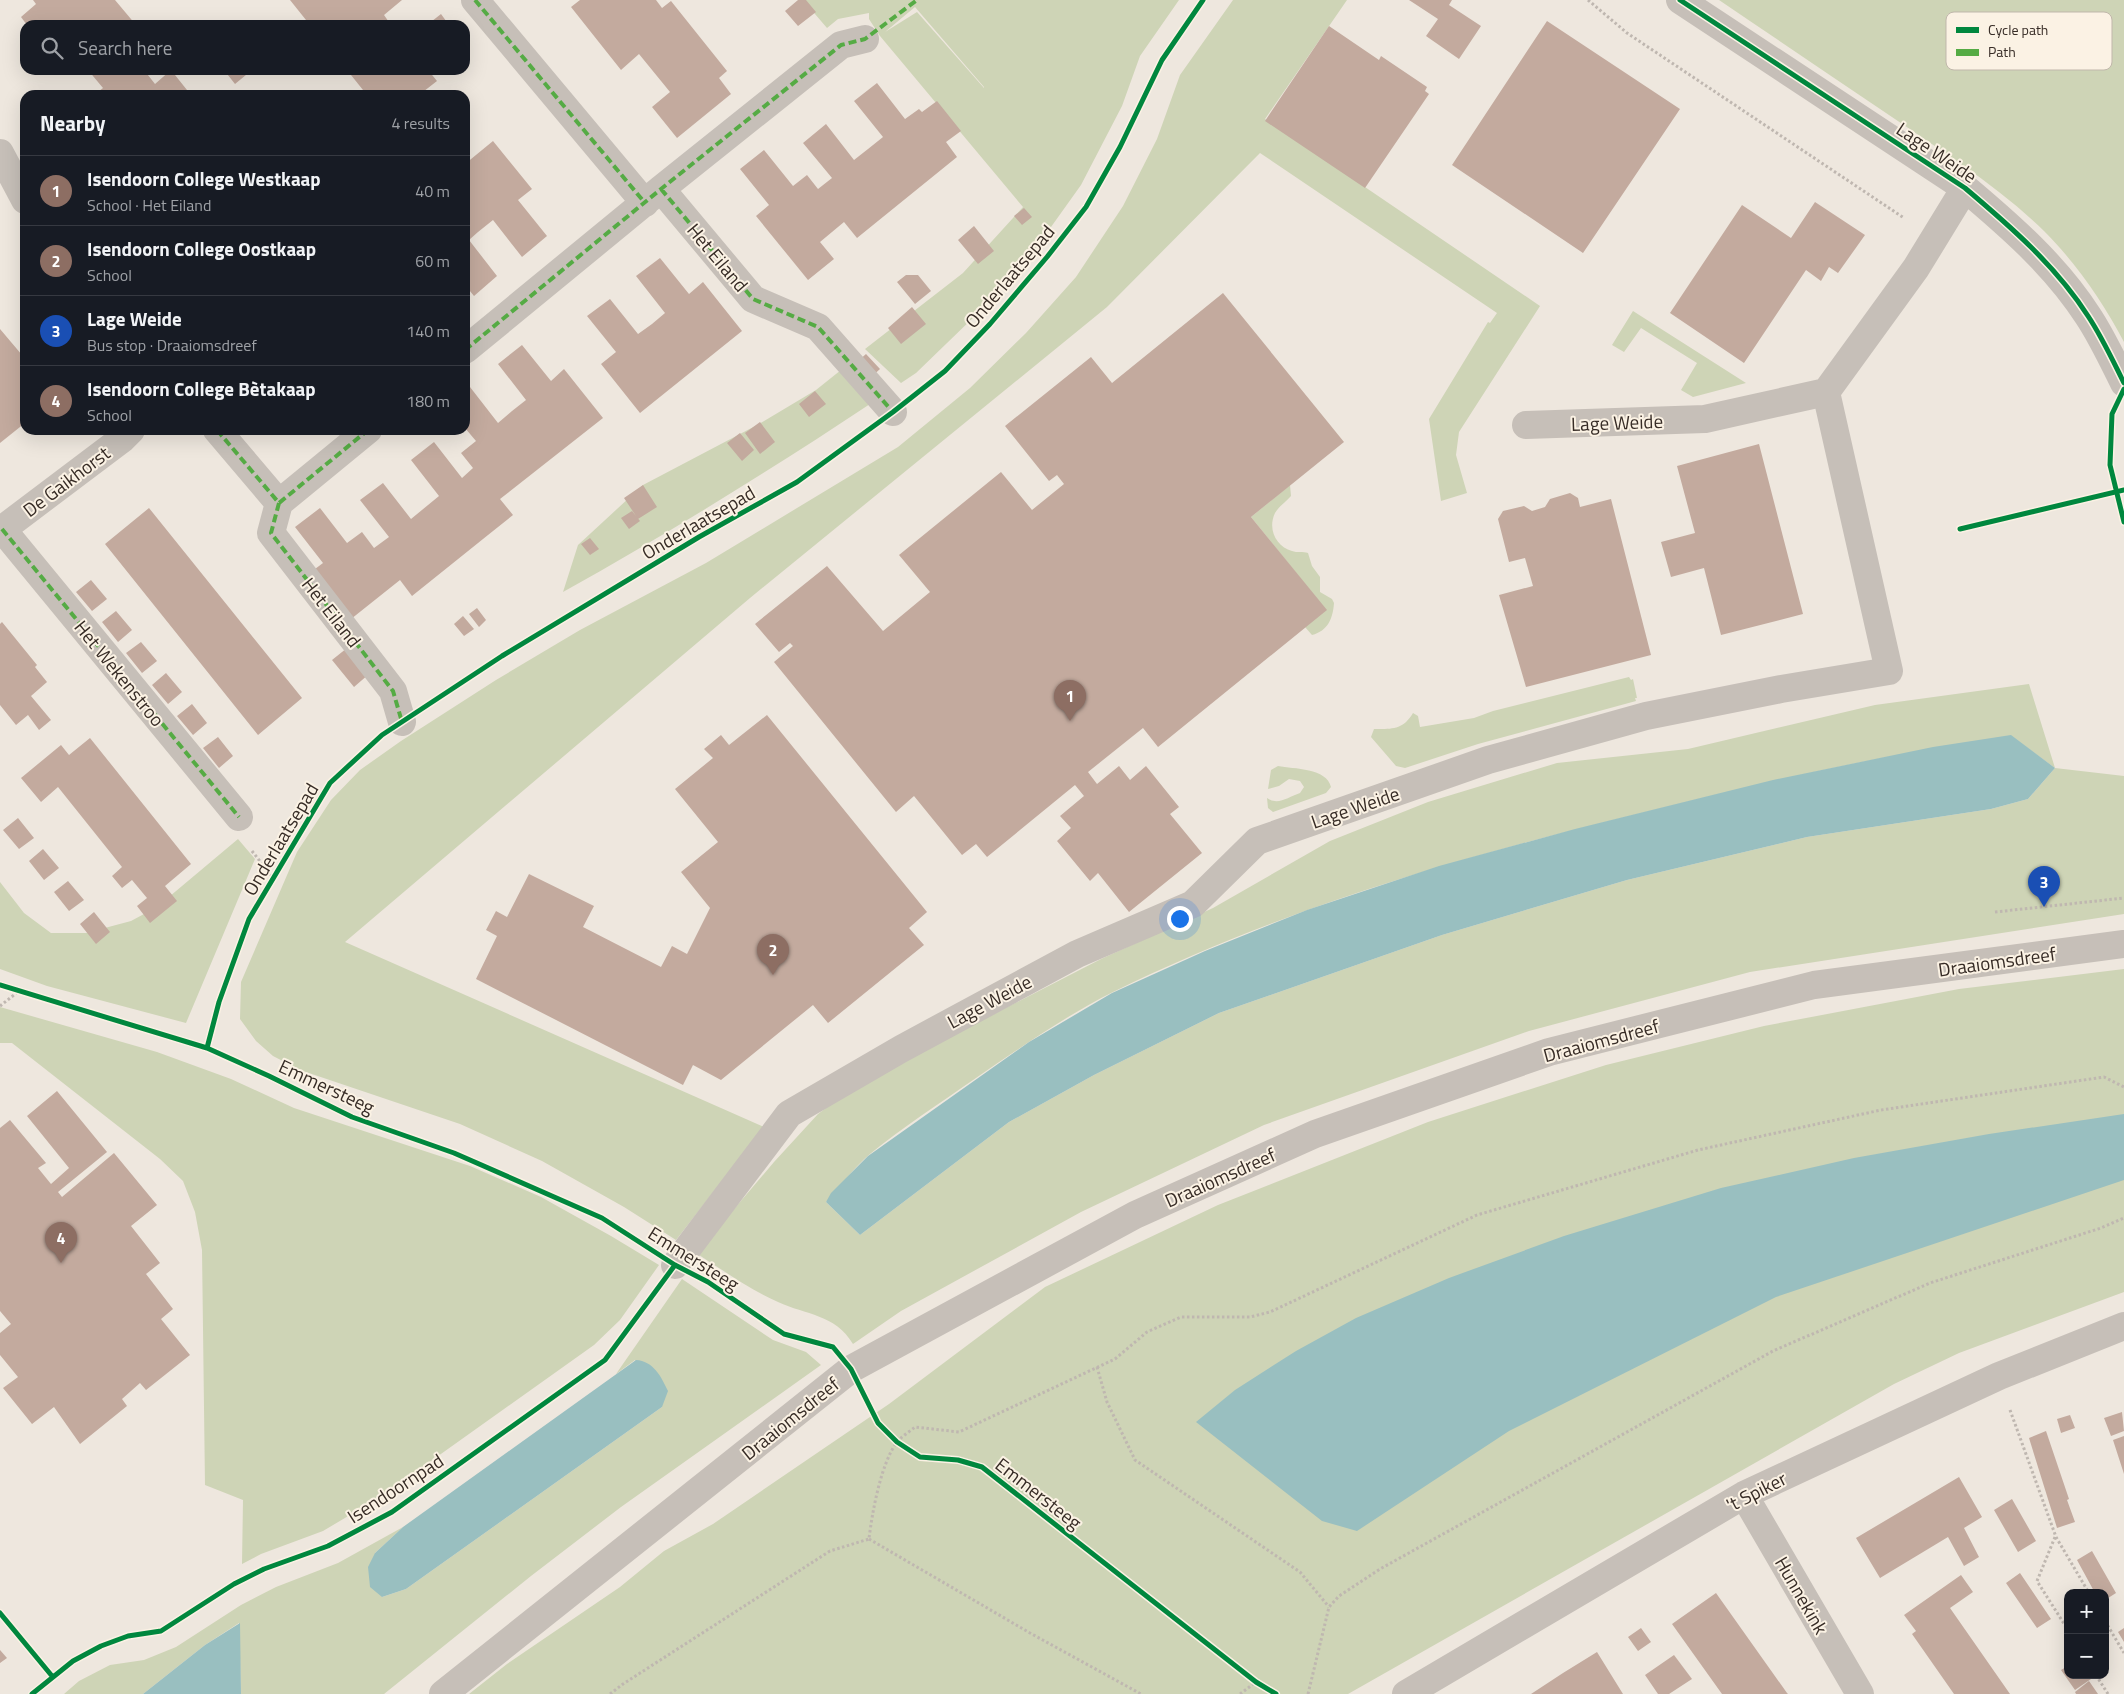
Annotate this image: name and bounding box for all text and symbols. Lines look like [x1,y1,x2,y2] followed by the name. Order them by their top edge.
[1946,12,2112,70] legend
[1988,19,2048,40] text: Cycle path
[20,20,470,75] search box
[78,33,172,62] text: Search here
[38,34,66,62] icon: search
[1988,41,2016,62] text: Path
[40,107,105,139] text: Nearby
[391,111,450,135] text: 4 results
[1891,114,1983,190] street label: Lage Weide
[87,164,321,193] text: Isendoorn College Westkaap
[52,179,60,203] text: 1
[415,179,450,203] text: 40 m
[87,193,211,217] text: School · Het Eiland
[681,216,755,298] street label: Het Eiland
[957,218,1061,334] street label: Onderlaatsepad
[87,234,316,263] text: Isendoorn College Oostkaap
[52,249,60,273] text: 2
[415,249,450,273] text: 60 m
[87,263,132,287] text: School
[87,304,182,333] text: Lage Weide
[52,319,60,343] text: 3
[406,319,450,343] text: 140 m
[87,333,257,357] text: Bus stop · Draaiomsdreef
[87,374,316,403] text: Isendoorn College Bètakaap
[52,389,60,413] text: 4
[406,389,450,413] text: 180 m
[87,403,132,427] text: School
[1571,406,1663,438] street label: Lage Weide
[16,438,116,524] street label: De Gaikhorst
[636,478,760,566] street label: Onderlaatsepad
[295,571,369,653] street label: Het Eiland
[68,613,172,733] street label: Het Wekenstroo
[1054,680,1086,721] pin: 1
[235,777,325,901] street label: Onderlaatsepad
[1307,778,1403,836] street label: Lage Weide
[2028,866,2060,907] pin: 3
[1167,906,1193,932] your location
[757,934,789,975] pin: 2
[1936,938,2058,984] street label: Draaiomsdreef
[942,967,1036,1035] street label: Lage Weide
[1540,1010,1663,1069] street label: Draaiomsdreef
[274,1051,380,1121] street label: Emmersteeg
[1160,1139,1281,1214] street label: Draaiomsdreef
[643,1218,746,1298] street label: Emmersteeg
[45,1222,77,1263] pin: 4
[735,1369,846,1467] street label: Draaiomsdreef
[341,1446,449,1530] street label: Isendoornpad
[990,1450,1089,1536] street label: Emmersteeg
[1721,1463,1792,1519] street label: 't Spiker
[1768,1551,1836,1639] street label: Hunnekink
[2064,1589,2109,1679] map controls
[2064,1589,2109,1634] button: +
[2064,1634,2109,1679] button: −

